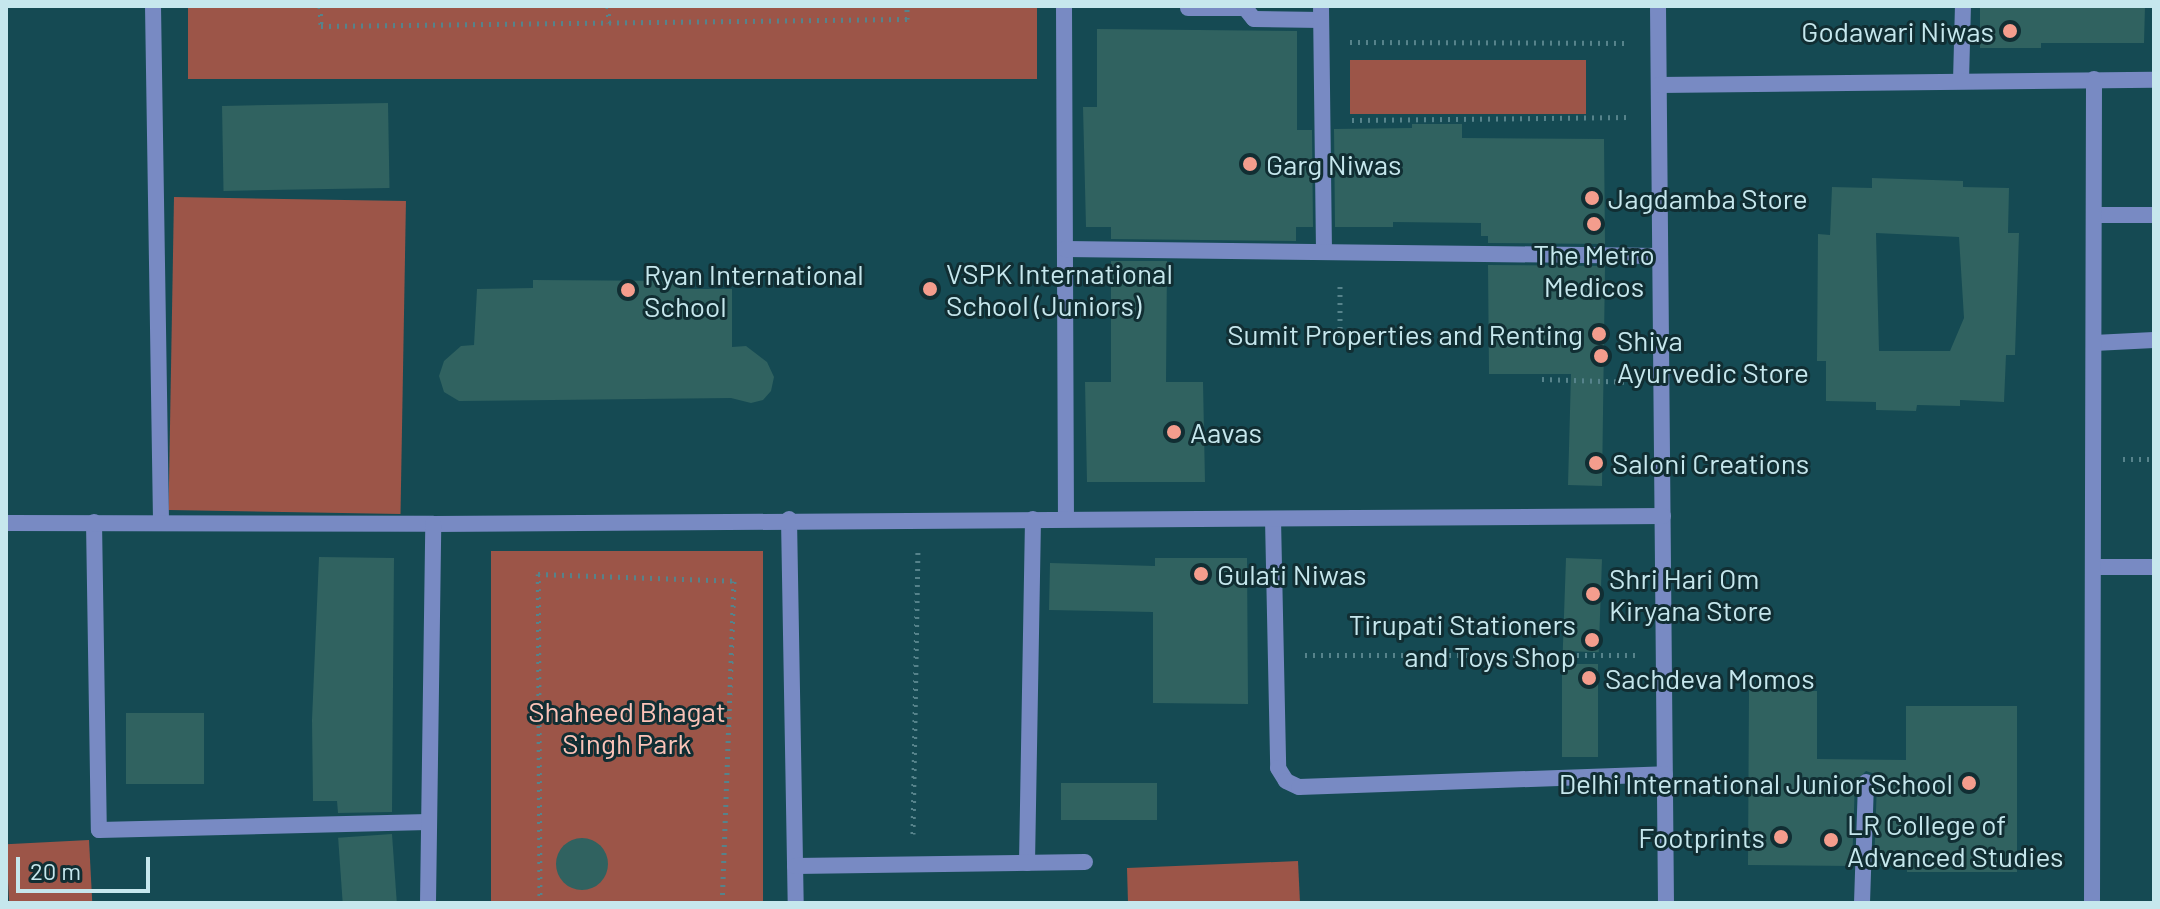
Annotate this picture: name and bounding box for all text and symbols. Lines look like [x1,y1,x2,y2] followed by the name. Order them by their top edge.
[1801,14,1994,48] place label: Godawari Niwas
[2001,22,2019,40] marker: Godawari Niwas
[1266,147,1401,181] place label: Garg Niwas
[1241,155,1259,173] marker: Garg Niwas
[1608,181,1808,215] place label: Jagdamba Store
[1583,189,1601,207] marker: Jagdamba Store
[1585,215,1603,233] marker: The Metro Medicos
[1533,237,1655,303] place label: The Metro Medicos
[946,256,1173,322] place label: VSPK International School (Juniors)
[644,257,864,323] place label: Ryan International School
[921,280,939,298] marker: VSPK International School (Juniors)
[619,281,637,299] marker: Ryan International School
[1227,317,1583,351] place label: Sumit Properties and Renting
[1617,323,1809,389] place label: Shiva Ayurvedic Store
[1590,325,1608,343] marker: Sumit Properties and Renting
[1592,347,1610,365] marker: Shiva Ayurvedic Store
[1190,415,1262,449] place label: Aavas
[1165,423,1183,441] marker: Aavas
[1612,446,1809,480] place label: Saloni Creations
[1587,454,1605,472] marker: Saloni Creations
[1217,557,1366,591] place label: Gulati Niwas
[1609,561,1772,627] place label: Shri Hari Om Kiryana Store
[1192,565,1210,583] marker: Gulati Niwas
[1584,585,1602,603] marker: Shri Hari Om Kiryana Store
[1349,607,1576,673] place label: Tirupati Stationers and Toys Shop
[1583,631,1601,649] marker: Tirupati Stationers and Toys Shop
[1605,661,1815,695] place label: Sachdeva Momos
[1580,669,1598,687] marker: Sachdeva Momos
[528,694,726,760] park label: Shaheed Bhagat Singh Park
[1559,766,1953,800] place label: Delhi International Junior School
[1960,774,1978,792] marker: Delhi International Junior School
[1847,807,2064,873] place label: LR College of Advanced Studies
[1638,820,1765,854] place label: Footprints
[1772,828,1790,846] marker: Footprints
[1822,831,1840,849] marker: LR College of Advanced Studies
[20,841,154,891] scale bar
[30,856,81,885] text: 20 m

